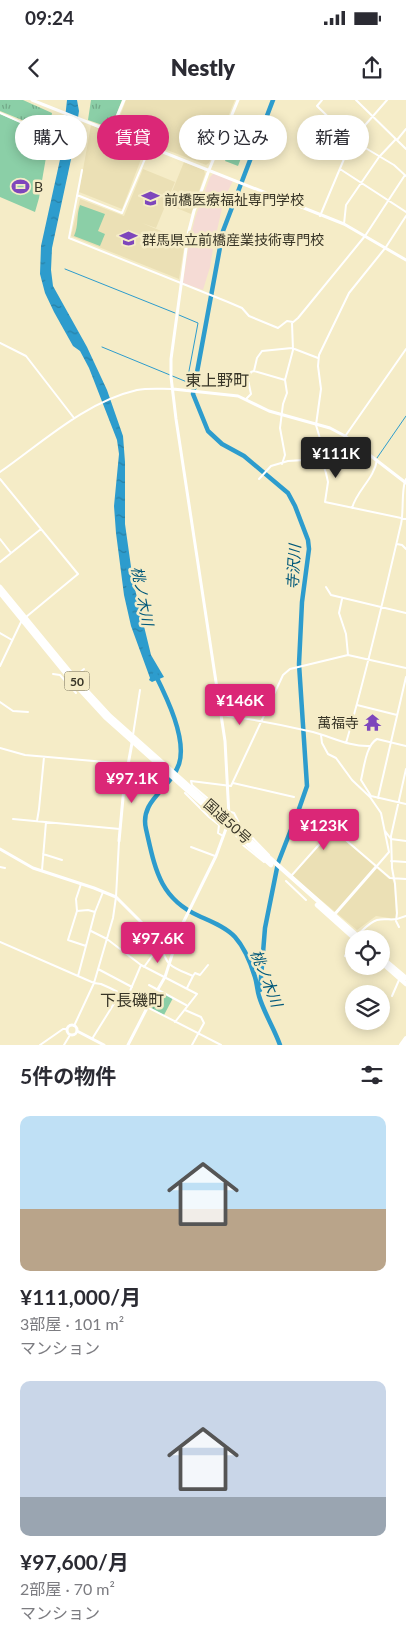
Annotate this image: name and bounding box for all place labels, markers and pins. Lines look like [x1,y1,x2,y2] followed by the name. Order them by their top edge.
[10,176,30,196] sports icon: B
[34,178,43,195] place label: B
[140,189,160,209] school or university icon: 前橋医療福祉専門学校
[164,191,304,208] place label: 前橋医療福祉専門学校
[118,229,138,249] school or university icon: 群馬県立前橋産業技術専門校
[142,231,324,248] place label: 群馬県立前橋産業技術専門校
[301,436,371,479] pin: ¥111K
[205,684,275,726] pin: ¥146K
[363,712,383,732] temple icon: 萬福寺
[317,714,359,731] place label: 萬福寺
[91,762,173,804] pin: ¥97.1K
[289,808,359,851] pin: ¥123K
[117,922,199,964] pin: ¥97.6K

